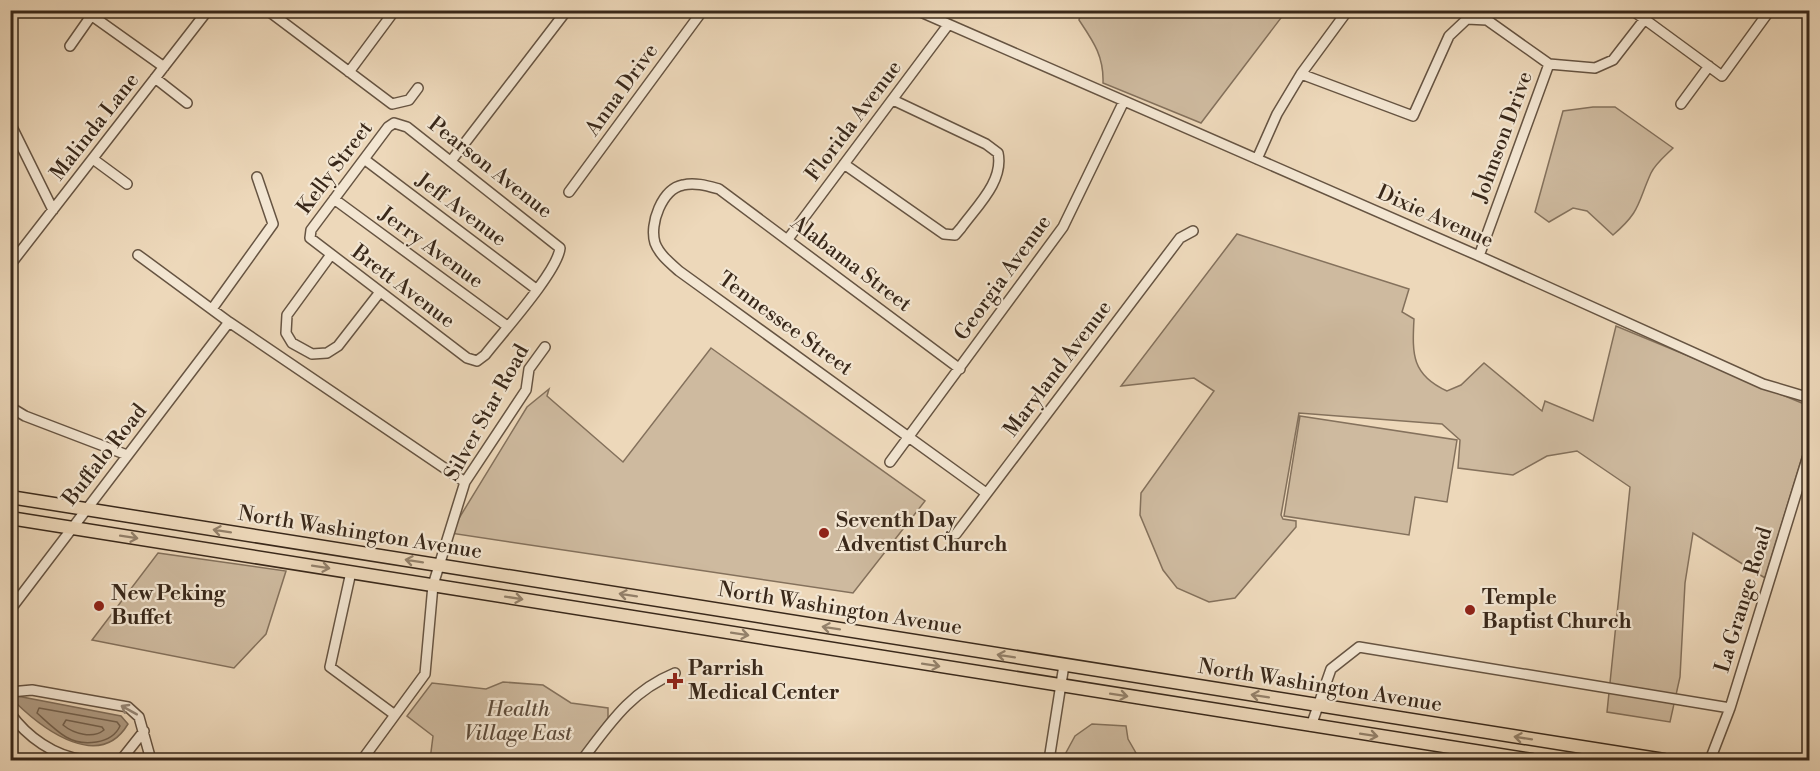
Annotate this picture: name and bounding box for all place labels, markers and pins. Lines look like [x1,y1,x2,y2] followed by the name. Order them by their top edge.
[835,508,1007,558] place label: Seventh Day Adventist Church
[817,526,831,540] marker: Seventh Day Adventist Church
[111,581,227,631] place label: New Peking Buffet
[1482,585,1632,635] place label: Temple Baptist Church
[92,599,106,613] marker: New Peking Buffet
[1463,603,1477,617] marker: Temple Baptist Church
[688,656,840,706] place label: Parrish Medical Center
[666,672,684,690] marker: Parrish Medical Center

